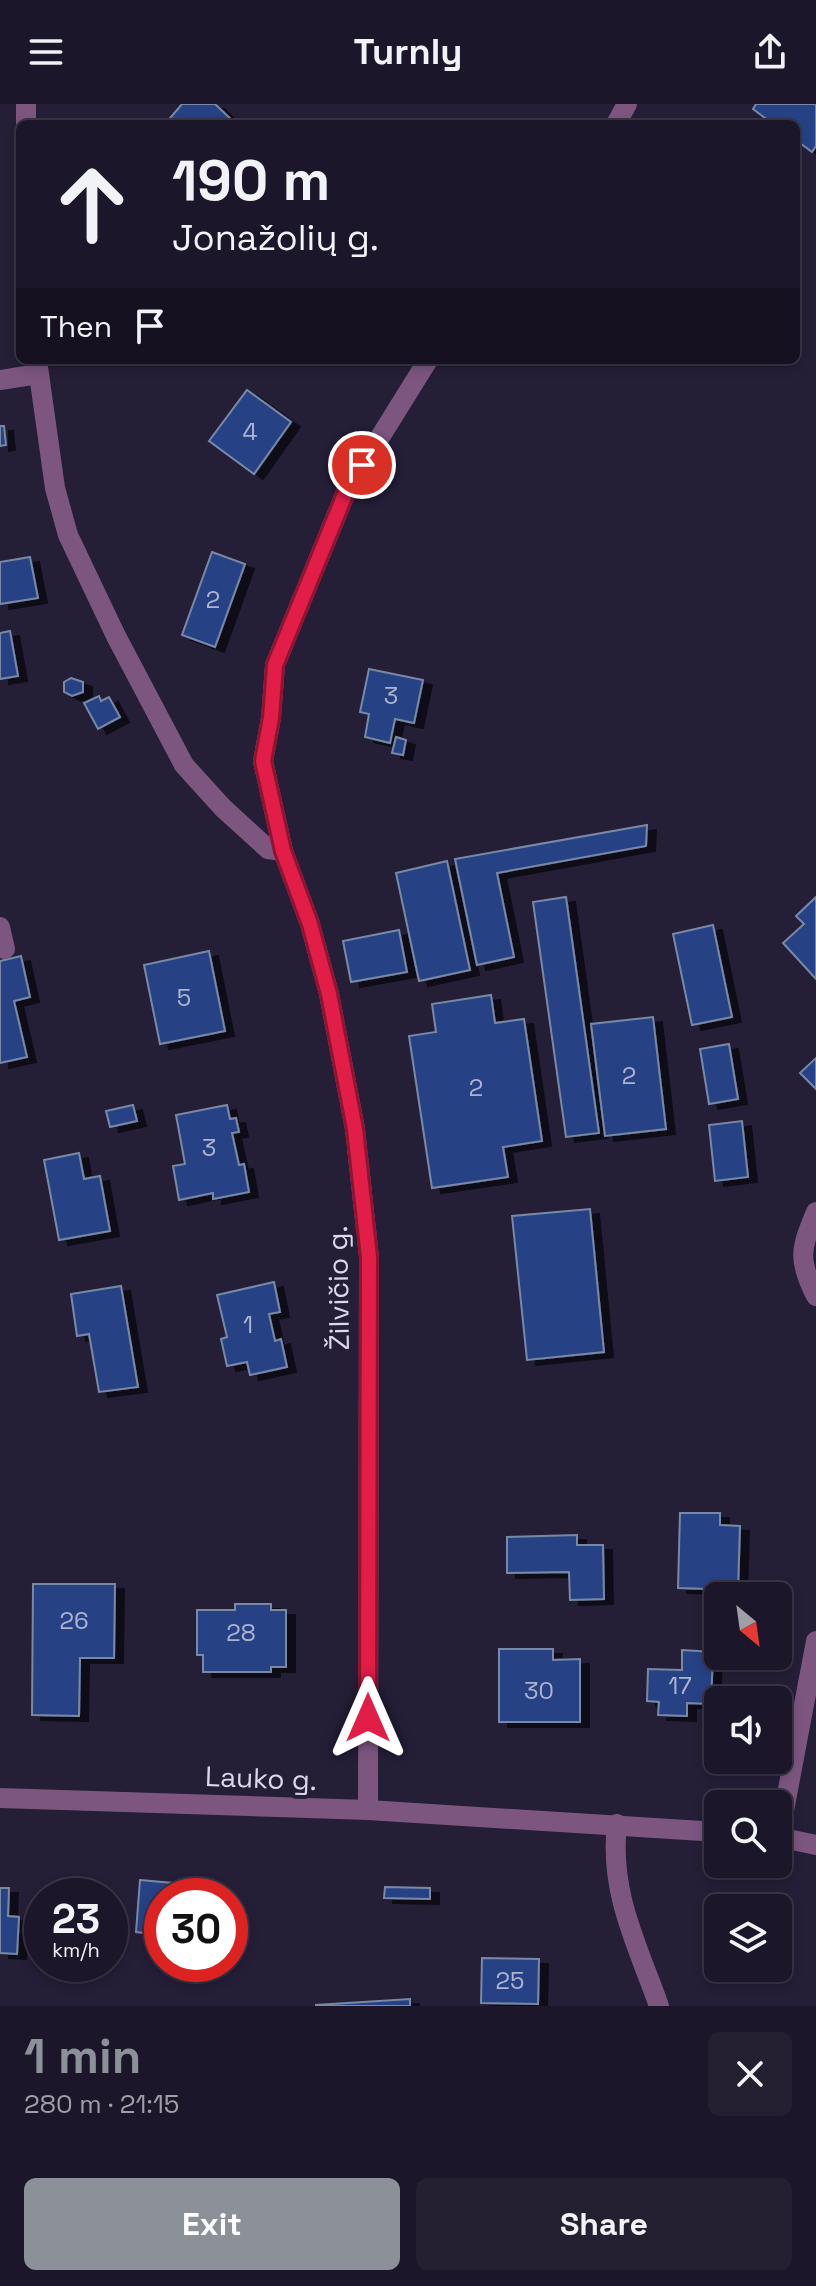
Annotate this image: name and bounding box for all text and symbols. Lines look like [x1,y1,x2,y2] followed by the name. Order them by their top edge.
[354,29,462,75] text: Turnly
[24,30,68,74] icon: menu
[748,30,792,74] icon: share
[172,145,330,216] text: 190 m
[40,152,144,256] icon: ahead
[172,215,379,261] text: Jonažolių g.
[128,304,172,348] icon: arrive
[40,307,112,346] text: Then
[243,416,258,447] house number: 4
[328,431,396,499] pin
[340,443,384,487] icon: arrive
[206,584,220,615] house number: 2
[384,680,398,711] house number: 3
[177,982,191,1013] house number: 5
[622,1060,636,1091] house number: 2
[469,1072,483,1103] house number: 2
[202,1132,216,1163] house number: 3
[319,1225,357,1351] street label: Žilvičio g.
[243,1309,253,1340] house number: 1
[704,1582,792,1670] north arrow
[704,1582,792,1982] map controls
[59,1605,89,1636] house number: 26
[226,1617,256,1648] house number: 28
[668,1670,692,1701] house number: 17
[524,1675,554,1706] house number: 30
[326,1676,410,1760] position arrow
[704,1686,792,1774] button: sound
[204,1758,318,1798] street label: Lauko g.
[704,1790,792,1878] button: search
[144,1878,248,1982] speed limit sign: 30
[52,1894,100,1945] text: 23
[704,1894,792,1982] button: layers
[52,1937,100,1963] text: km/h
[496,1965,524,1996] house number: 25
[24,2026,141,2087] text: 1 min
[708,2032,792,2116] button: close
[24,2087,179,2121] text: 280 m · 21:15
[24,2178,400,2270] button: Exit
[416,2178,792,2270] button: Share

